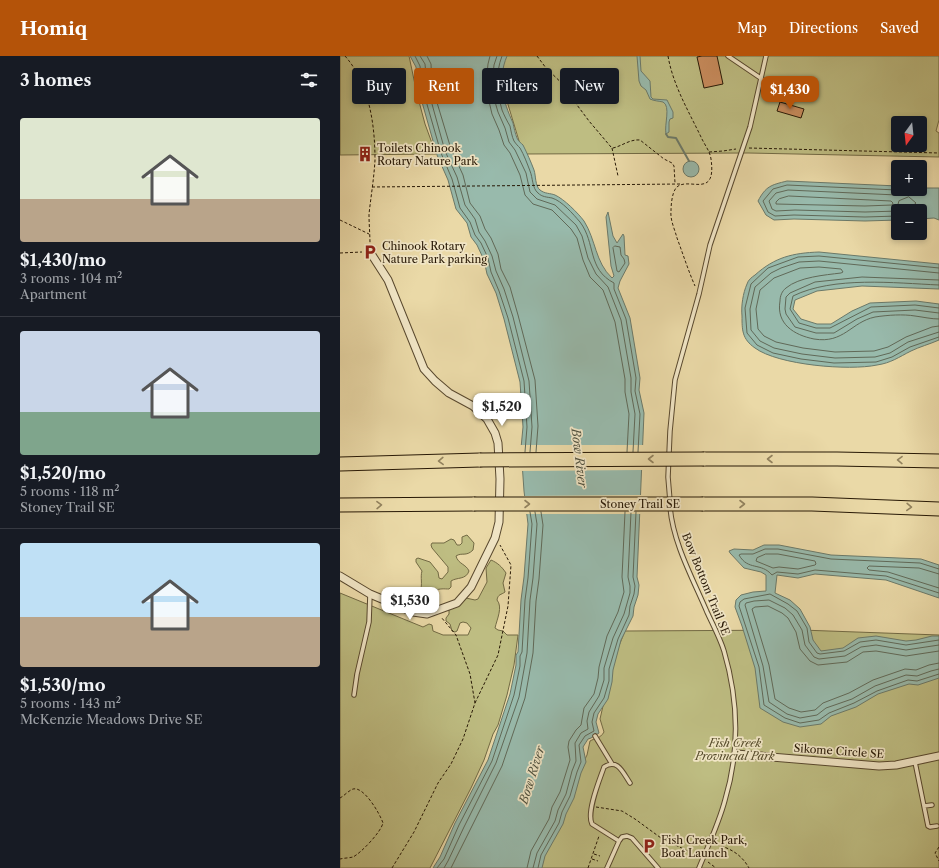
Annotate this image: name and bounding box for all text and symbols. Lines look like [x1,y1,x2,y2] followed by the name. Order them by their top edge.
[20,17,87,40] text: Homiq
[737,19,767,37] text: Map
[789,19,858,37] text: Directions
[880,19,919,37] text: Saved
[352,68,406,104] chip: Buy
[414,68,474,104] chip: Rent
[482,68,552,104] chip: Filters
[560,68,619,104] chip: New
[298,69,320,91] icon: filters
[20,70,91,90] text: 3 homes
[757,76,823,110] pin: $1,430
[770,81,810,97] text: $1,430
[891,116,927,152] north arrow
[891,116,927,240] map controls
[377,141,478,168] place label: Toilets Chinook Rotary Nature Park
[134,144,206,216] icon: home
[356,145,374,163] building icon: Toilets Chinook Rotary Nature Park
[891,160,927,196] button: +
[891,204,927,240] button: −
[382,239,487,266] place label: Chinook Rotary Nature Park parking
[361,243,379,261] parking icon: Chinook Rotary Nature Park parking
[20,250,106,270] text: $1,430/mo
[20,270,122,286] text: 3 rooms · 104 m²
[20,286,87,302] text: Apartment
[134,357,206,429] icon: home
[469,393,535,427] pin: $1,520
[482,398,522,414] text: $1,520
[568,426,591,490] water label: Bow River
[648,455,654,463] one-way arrow
[767,455,773,463] one-way arrow
[897,455,903,464] one-way arrow
[438,457,444,465] one-way arrow
[20,463,106,483] text: $1,520/mo
[20,483,120,499] text: 5 rooms · 118 m²
[600,497,680,511] street label: Stoney Trail SE
[20,499,115,515] text: Stoney Trail SE
[524,500,530,508] one-way arrow
[739,500,745,508] one-way arrow
[376,501,382,509] one-way arrow
[906,503,912,512] one-way arrow
[679,531,733,638] street label: Bow Bottom Trail SE
[134,569,206,641] icon: home
[377,587,443,621] pin: $1,530
[390,592,430,608] text: $1,530
[20,675,105,695] text: $1,530/mo
[20,695,121,711] text: 5 rooms · 143 m²
[20,711,202,727] text: McKenzie Meadows Drive SE
[694,736,775,763] park label: Fish Creek Provincial Park
[793,741,885,761] street label: Sikome Circle SE
[515,743,548,806] water label: Bow River
[661,833,747,860] place label: Fish Creek Park, Boat Launch
[640,837,658,855] parking icon: Fish Creek Park, Boat Launch

